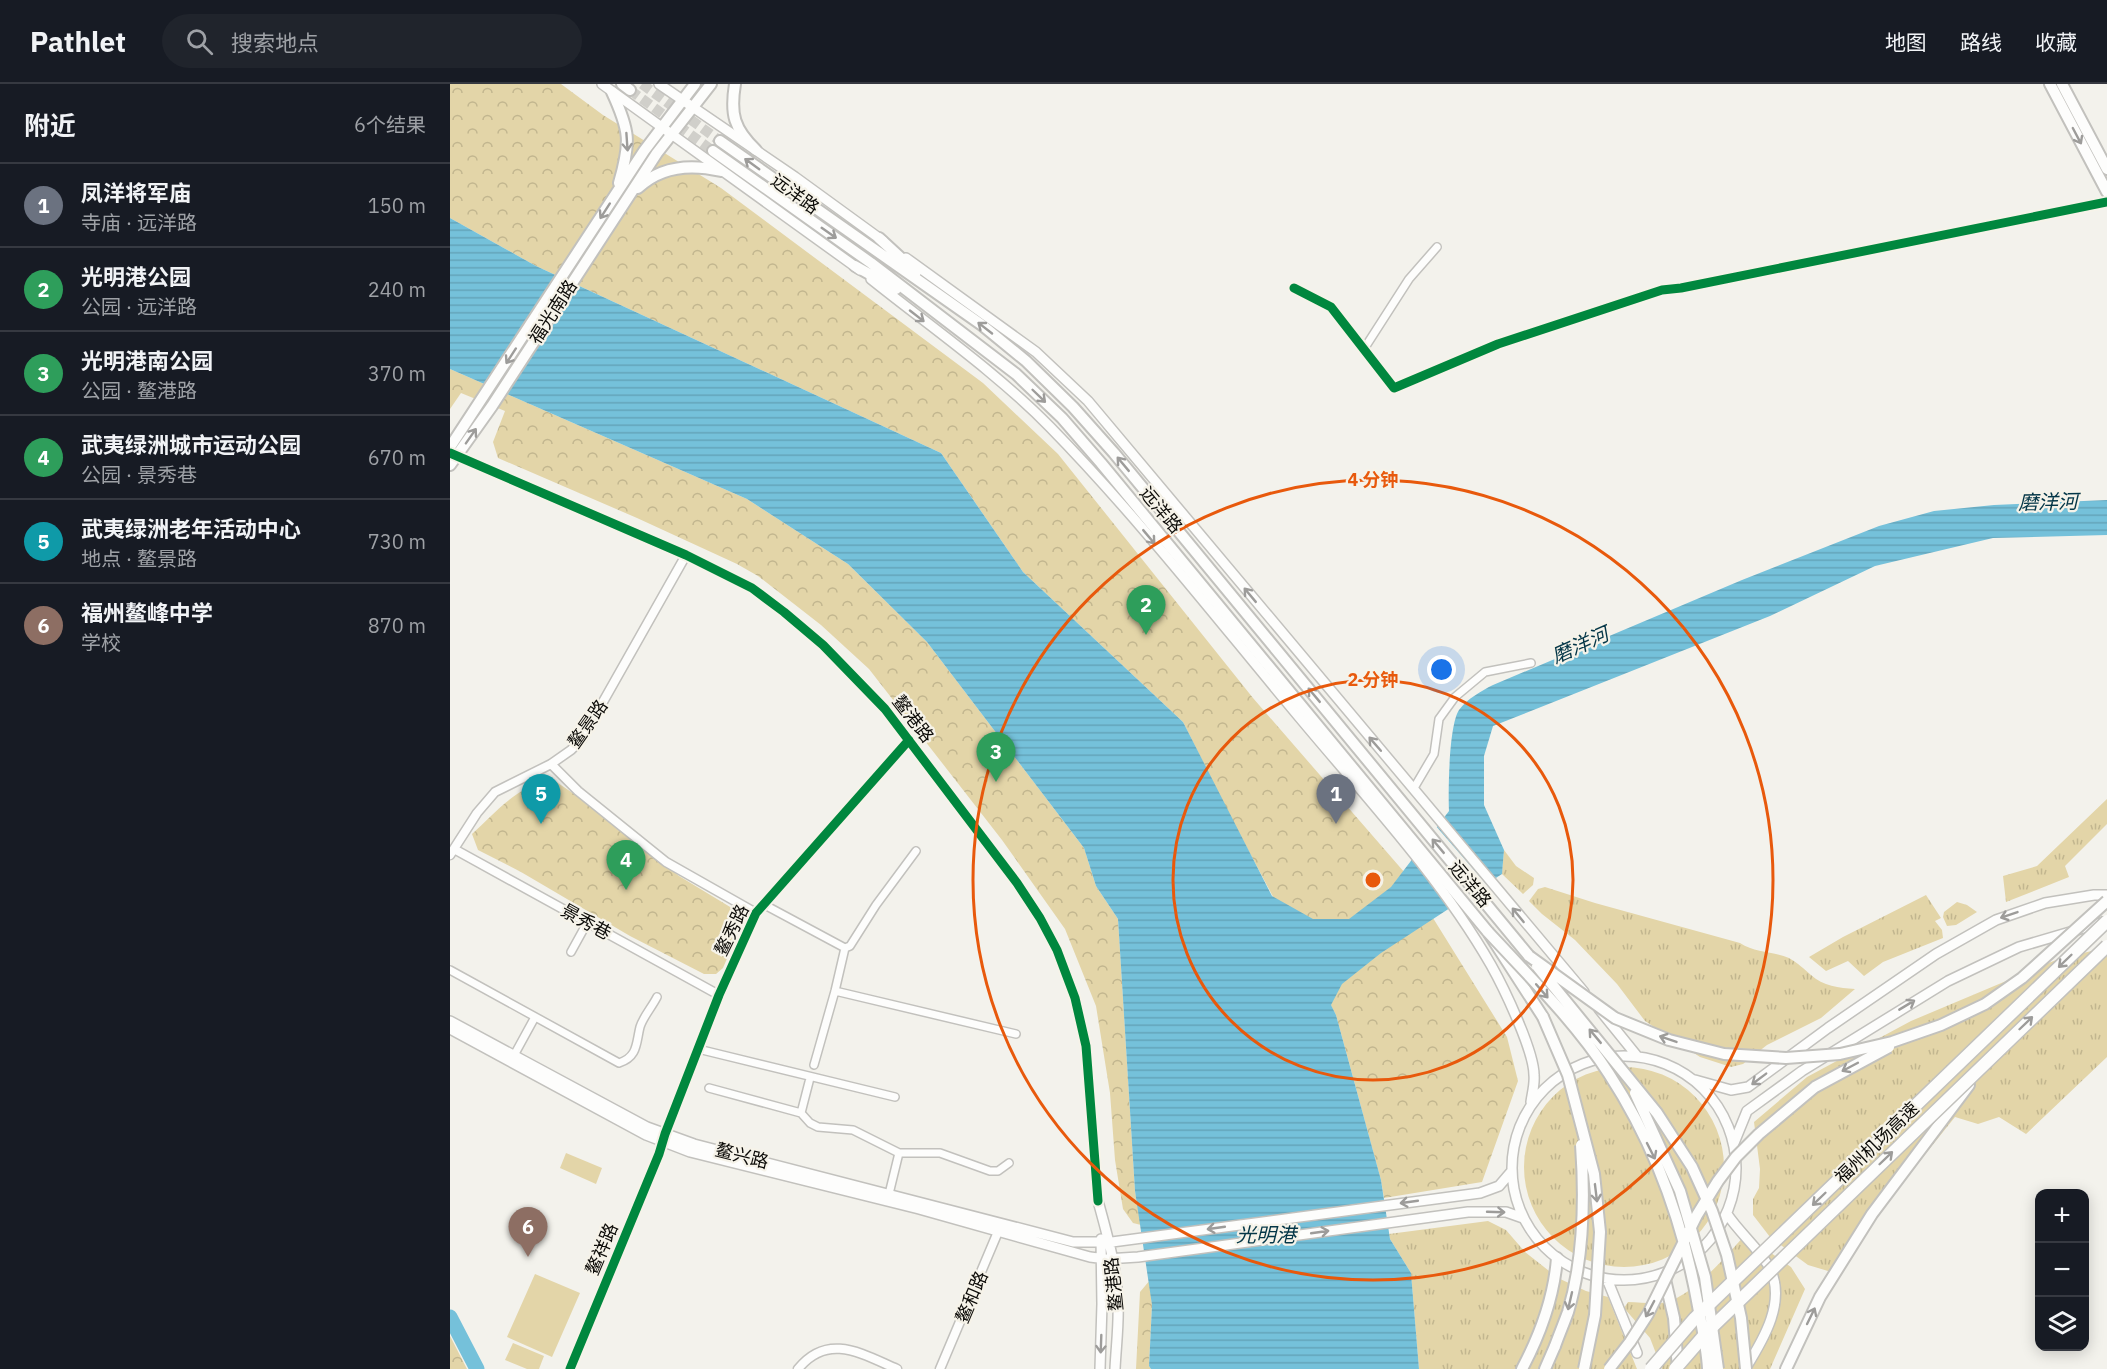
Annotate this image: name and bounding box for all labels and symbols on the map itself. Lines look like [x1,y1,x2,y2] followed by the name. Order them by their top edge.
[2072,126,2083,144] one-way arrow
[622,131,633,151] one-way arrow
[744,157,760,170] one-way arrow
[767,168,824,219] street label: 远洋路
[598,202,610,219] one-way arrow
[820,227,837,239] one-way arrow
[523,275,582,348] street label: 福光南路
[909,309,925,322] one-way arrow
[977,321,993,334] one-way arrow
[505,347,517,363] one-way arrow
[1031,389,1046,404] one-way arrow
[465,428,477,444] one-way arrow
[1117,456,1130,472] one-way arrow
[1347,468,1399,491] text: 4 分钟
[1135,482,1188,538] street label: 远洋路
[2018,487,2082,516] water label: 磨洋河
[1142,529,1156,544] one-way arrow
[1126,586,1166,635] pin: 2
[1243,588,1257,603] one-way arrow
[1547,618,1616,669] water label: 磨洋河
[1427,655,1456,684] your location
[1347,668,1399,691] text: 2 分钟
[1308,688,1321,704] one-way arrow
[888,690,939,747] street label: 鳌港路
[563,695,612,752] street label: 鳌景路
[976,732,1016,782] pin: 3
[1368,737,1382,752] one-way arrow
[522,774,560,824] pin: 5
[1316,774,1356,824] pin: 1
[1432,838,1445,854] one-way arrow
[606,840,645,890] pin: 4
[1444,856,1497,912] street label: 远洋路
[1363,870,1383,890] centre of rings
[557,898,615,945] street label: 景秀巷
[709,900,754,959] street label: 鳌秀路
[1512,907,1525,923] one-way arrow
[2000,911,2019,922] one-way arrow
[2057,954,2072,968] one-way arrow
[1535,983,1549,998] one-way arrow
[1898,999,1915,1011] one-way arrow
[2018,1016,2033,1030] one-way arrow
[1589,1029,1602,1045] one-way arrow
[1659,1032,1678,1043] one-way arrow
[1842,1062,1860,1073] one-way arrow
[1751,1073,1767,1086] one-way arrow
[1830,1097,1923,1188] street label: 福州机场高速
[713,1138,771,1173] street label: 鳌兴路
[1646,1142,1658,1160] one-way arrow
[1878,1151,1893,1166] one-way arrow
[1591,1182,1602,1202] one-way arrow
[1811,1191,1826,1206] one-way arrow
[1400,1197,1420,1208] one-way arrow
[1485,1206,1505,1217] one-way arrow
[508,1208,548,1257] pin: 6
[580,1219,623,1278] street label: 鳌祥路
[1236,1221,1299,1248] water label: 光明港
[1207,1223,1227,1234] one-way arrow
[1310,1227,1330,1238] one-way arrow
[1099,1256,1128,1312] street label: 鳌港路
[950,1267,993,1326] street label: 鳌和路
[1564,1291,1576,1310] one-way arrow
[1644,1299,1655,1317] one-way arrow
[1805,1308,1817,1325] one-way arrow
[1095,1333,1106,1353] one-way arrow

